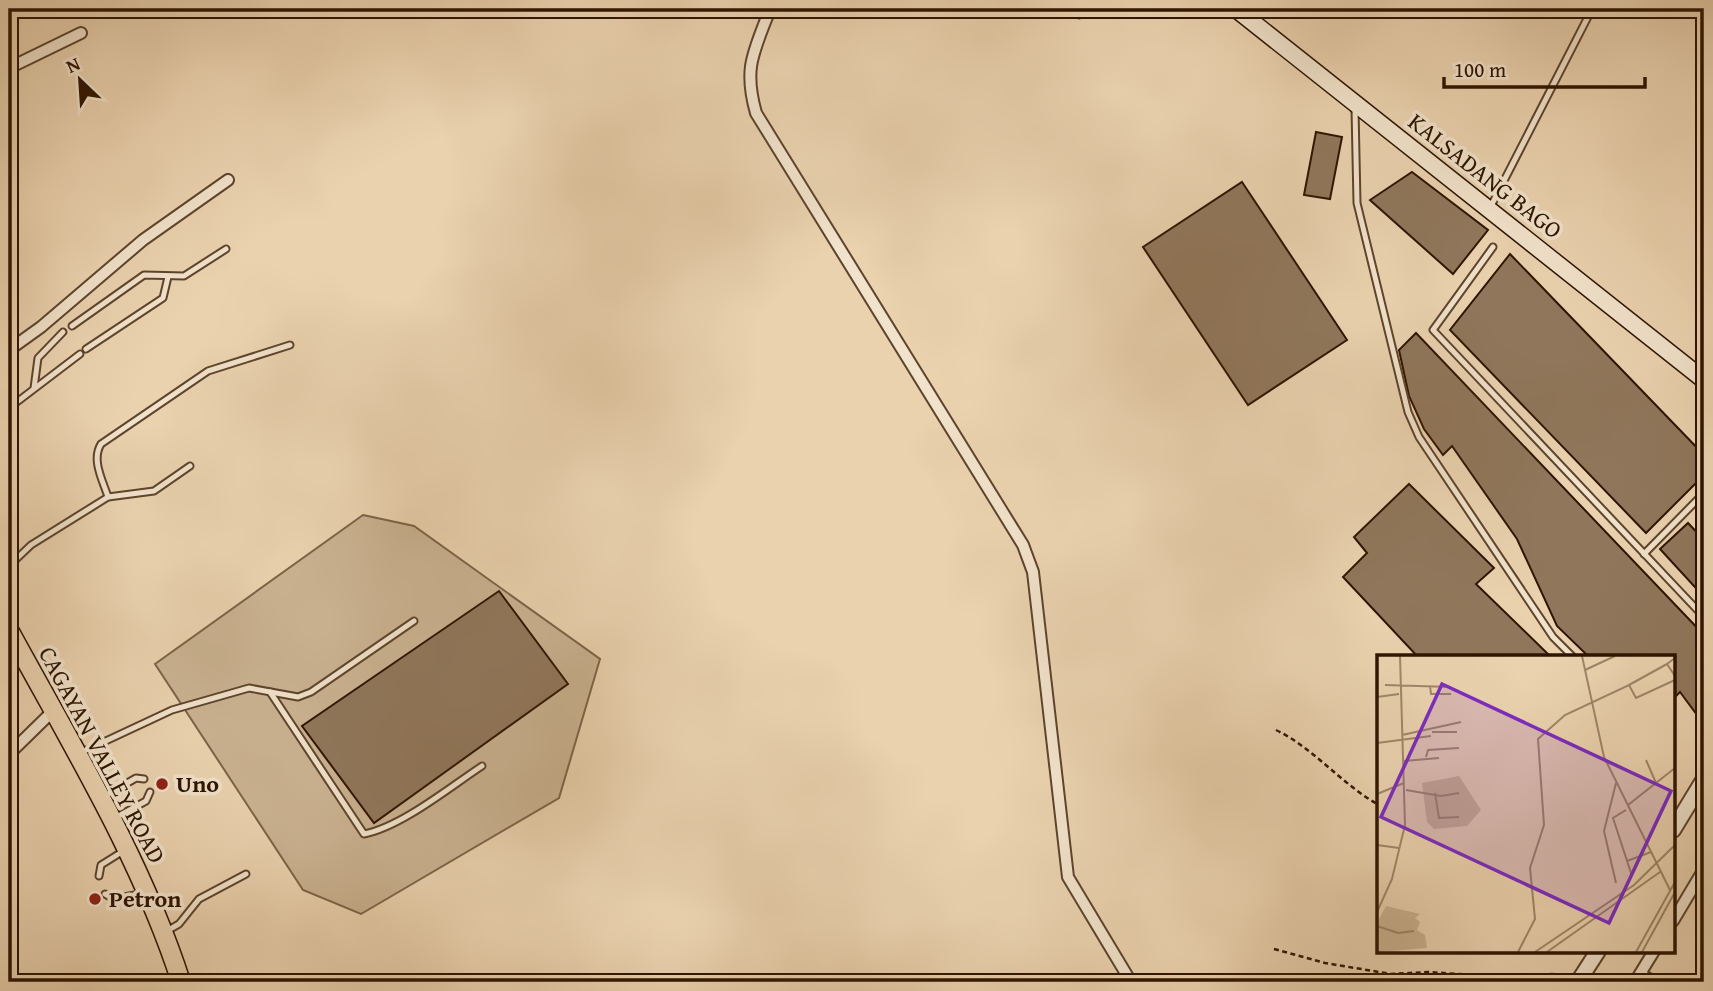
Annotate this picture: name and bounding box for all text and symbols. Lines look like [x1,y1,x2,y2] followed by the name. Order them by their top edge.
[46,46,116,116] north arrow
[1444,46,1645,90] scale bar
[61,49,85,80] text: N
[1454,54,1506,85] text: 100 m
[1401,104,1570,247] street label: KALSADANG BAGO
[30,640,175,869] street label: CAGAYAN VALLEY ROAD
[1377,655,1674,953] inset map
[176,766,219,801] place label: Uno
[154,776,170,792] marker: Uno
[109,881,181,916] place label: Petron
[87,891,103,907] marker: Petron

